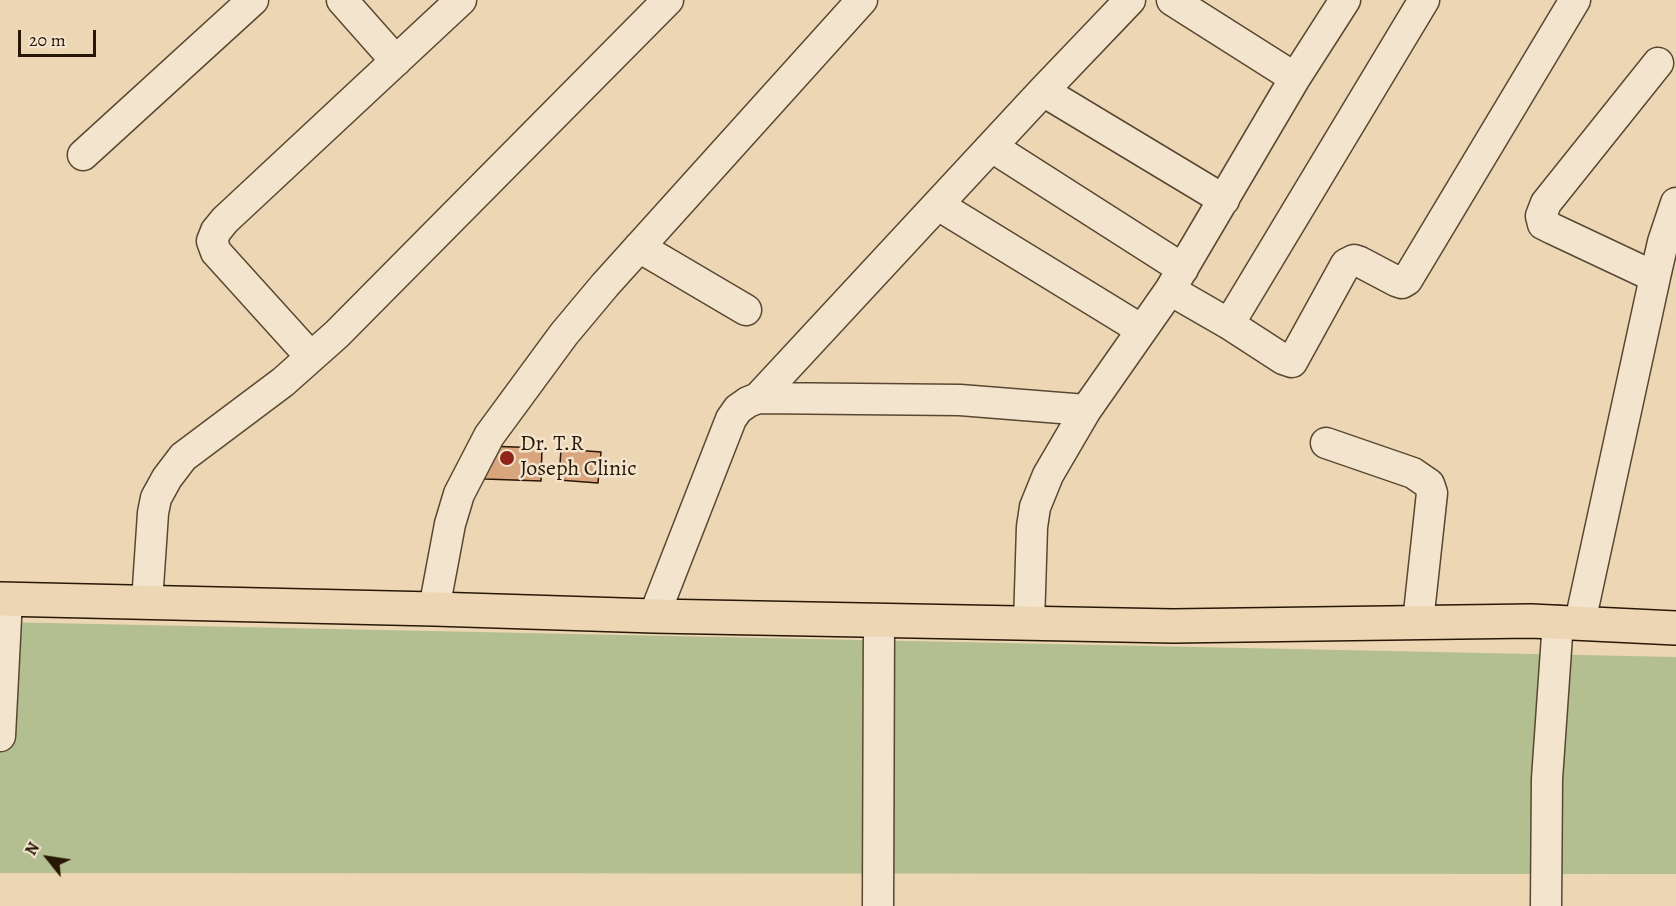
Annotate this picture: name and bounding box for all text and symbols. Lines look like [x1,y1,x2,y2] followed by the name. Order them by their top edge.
[21,18,99,56] scale bar
[29,28,66,52] text: 20 m
[520,432,637,484] place label: Dr. T.R Joseph Clinic
[498,449,516,467] marker: Dr. T.R Joseph Clinic
[18,828,78,888] north arrow
[20,838,45,860] text: N

